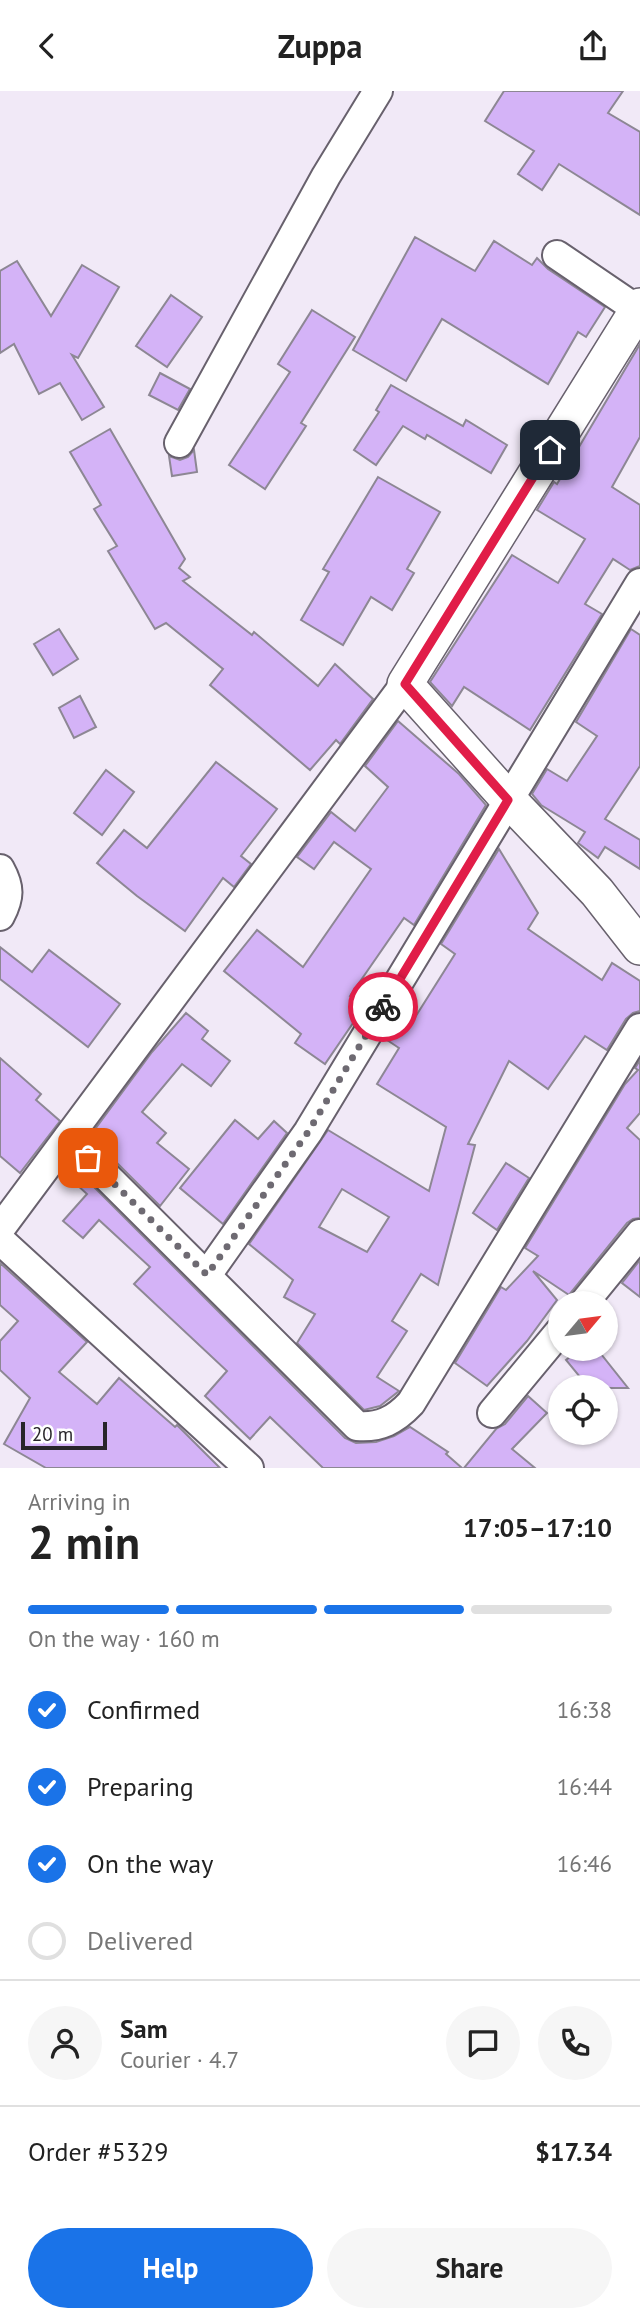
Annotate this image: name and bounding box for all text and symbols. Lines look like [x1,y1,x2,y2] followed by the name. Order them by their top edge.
[278,25,362,67] text: Zuppa
[28,27,66,65] icon: back
[574,27,612,65] icon: share
[520,420,580,480] pin
[531,431,569,469] icon: home
[348,972,418,1042] courier
[364,988,402,1026] icon: bike
[58,1128,118,1188] pin
[69,1139,107,1177] icon: bag
[548,1291,618,1361] north arrow
[548,1291,618,1445] map controls
[548,1375,618,1445] button: locate
[21,1419,107,1451] scale bar
[32,1422,73,1446] text: 20 m
[28,1487,130,1516] text: Arriving in
[463,1511,612,1544] text: 17:05–17:10
[28,1512,140,1572] text: 2 min
[28,1624,220,1653] text: On the way · 160 m
[28,1691,66,1729] icon: check
[87,1693,200,1726] text: Confirmed
[557,1695,612,1724] text: 16:38
[28,1768,66,1806] icon: check
[87,1770,194,1803] text: Preparing
[557,1772,612,1801] text: 16:44
[28,1845,66,1883] icon: check
[87,1847,213,1880] text: On the way
[557,1849,612,1878] text: 16:46
[87,1924,193,1957] text: Delivered
[28,2006,102,2080] button: person
[446,2006,520,2080] button: chat
[538,2006,612,2080] button: phone
[120,2012,168,2045] text: Sam
[120,2045,239,2074] text: Courier · 4.7
[28,2135,168,2168] text: Order #5329
[535,2135,612,2168] text: $17.34
[28,2228,313,2308] button: Help
[327,2228,612,2308] button: Share

